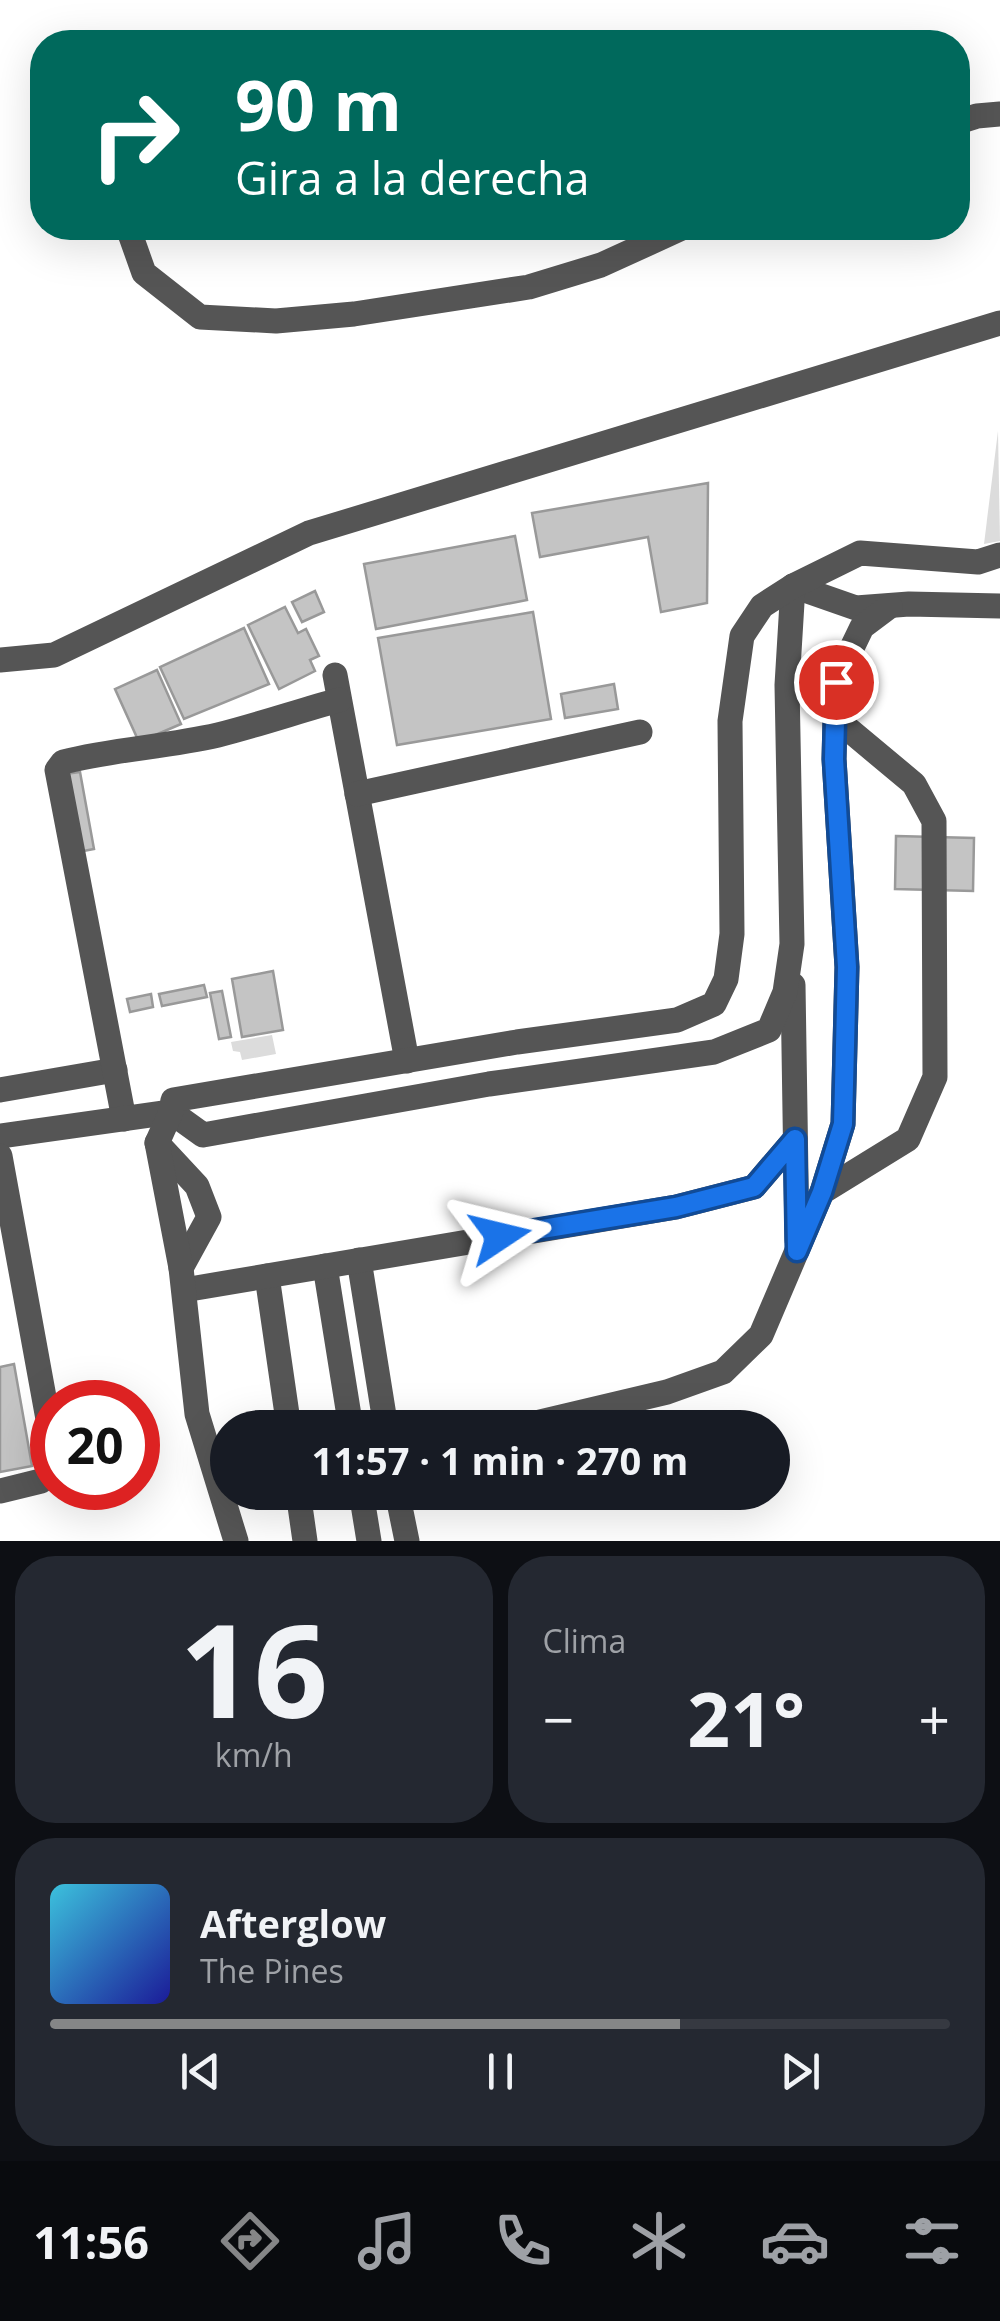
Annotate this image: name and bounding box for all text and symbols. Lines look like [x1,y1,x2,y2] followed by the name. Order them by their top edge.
[235,56,402,152] text: 90 m
[70,70,200,200] icon: right
[235,147,590,208] text: Gira a la derecha
[794,640,879,725] pin
[809,655,864,710] icon: arrive
[448,1184,552,1288] position arrow
[30,1380,160,1510] speed limit sign: 20
[312,1434,688,1486] text: 11:57 · 1 min · 270 m
[179,1579,328,1756] text: 16
[543,1619,626,1662] text: Clima
[687,1667,805,1769] text: 21°
[543,1681,574,1756] text: −
[919,1681,950,1756] text: +
[215,1733,293,1776] text: km/h
[200,1897,386,1949] text: Afterglow
[200,1949,344,1992] text: The Pines
[173,2044,228,2099] icon: previous
[473,2044,528,2099] icon: pause
[773,2044,828,2099] icon: next
[215,2206,285,2276] icon: directions
[352,2206,422,2276] icon: music
[488,2206,558,2276] icon: phone
[624,2206,694,2276] icon: climate
[760,2206,830,2276] icon: car
[897,2206,967,2276] icon: filters
[33,2211,149,2272] text: 11:56

